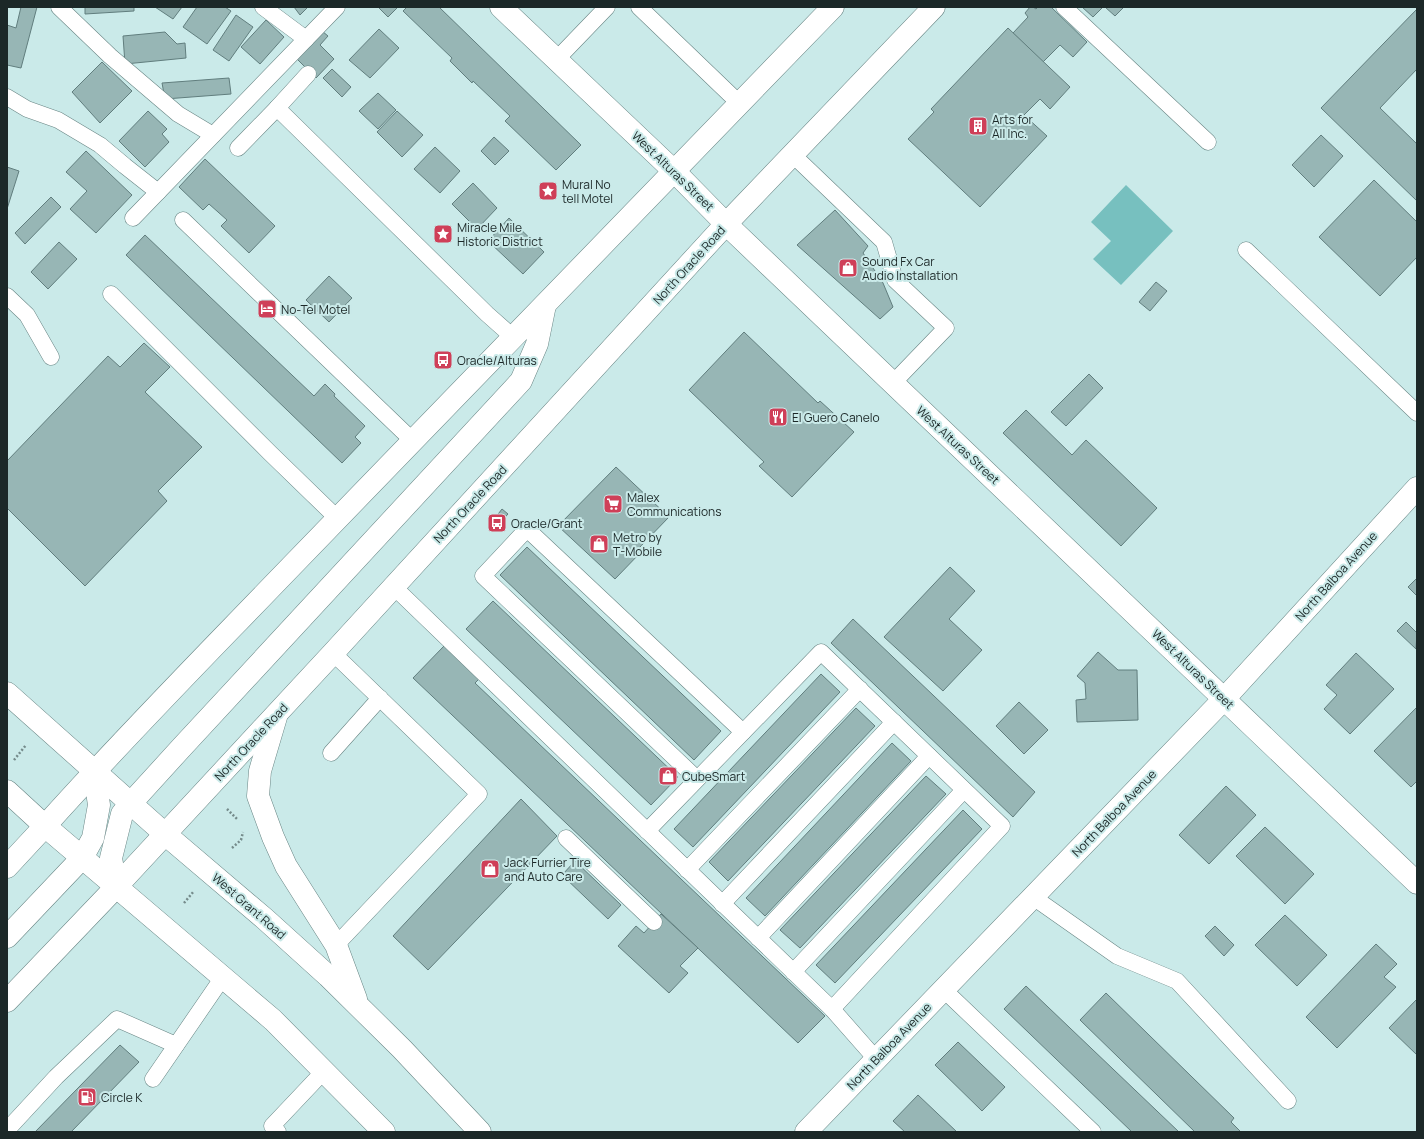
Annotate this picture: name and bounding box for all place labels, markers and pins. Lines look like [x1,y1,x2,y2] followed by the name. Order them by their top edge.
[992,111,1034,142] place label: Arts for All Inc.
[967,115,989,137] building icon: Arts for All Inc.
[562,176,613,207] place label: Mural No tell Motel
[537,180,559,202] place icon: Mural No tell Motel
[457,219,543,250] place label: Miracle Mile Historic District
[432,223,454,245] place icon: Miracle Mile Historic District
[862,253,958,284] place label: Sound Fx Car Audio Installation
[837,257,859,279] shop icon: Sound Fx Car Audio Installation
[256,298,278,320] hotel icon: No-Tel Motel
[281,301,350,318] place label: No-Tel Motel
[432,349,454,371] bus stop icon: Oracle/Alturas
[457,352,537,369] place label: Oracle/Alturas
[767,406,789,428] restaurant icon: El Guero Canelo
[792,409,880,426] place label: El Guero Canelo
[627,489,722,520] place label: Malex Communications
[602,493,624,515] supermarket icon: Malex Communications
[486,512,508,534] bus stop icon: Oracle/Grant
[511,515,583,532] place label: Oracle/Grant
[613,529,662,560] place label: Metro by T-Mobile
[588,533,610,555] shop icon: Metro by T-Mobile
[657,765,679,787] shop icon: CubeSmart
[682,768,745,785] place label: CubeSmart
[504,854,591,885] place label: Jack Furrier Tire and Auto Care
[479,858,501,880] shop icon: Jack Furrier Tire and Auto Care
[76,1086,98,1108] fuel station icon: Circle K
[101,1089,143,1106] place label: Circle K

